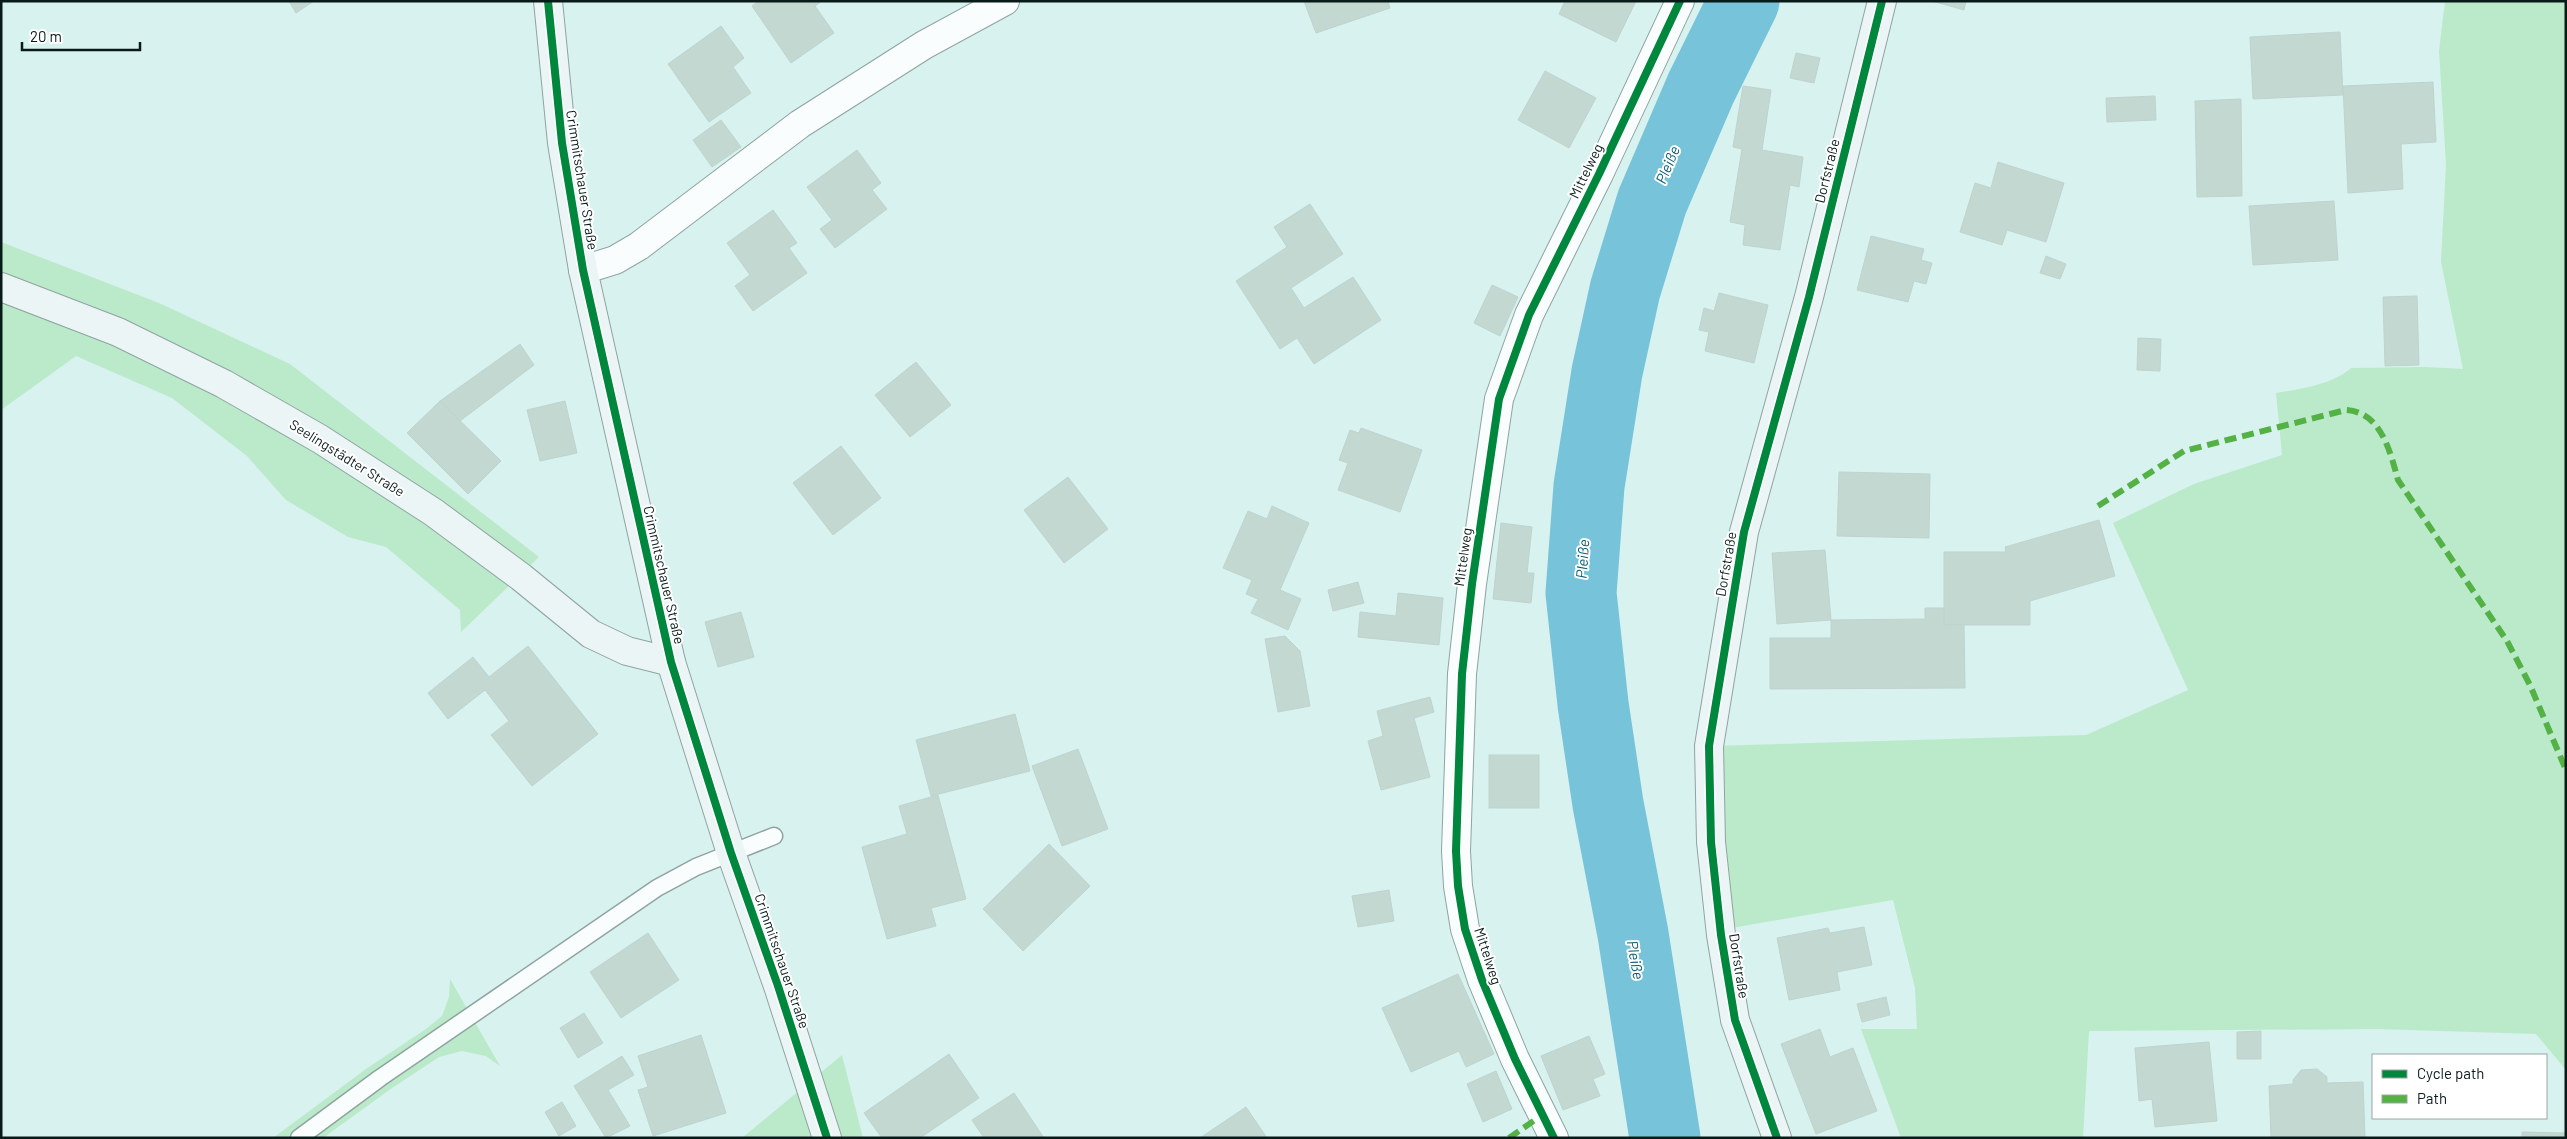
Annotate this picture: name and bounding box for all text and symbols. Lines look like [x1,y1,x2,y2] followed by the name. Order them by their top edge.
[22,20,140,52] scale bar
[30,27,62,45] text: 20 m
[563,109,602,251] street label: Crimmitschauer Straße
[1810,137,1843,205] street label: Dorfstraße
[1565,141,1606,201] street label: Mittelweg
[1651,143,1683,186] water label: Pleiße
[287,415,408,500] street label: Seelingstädter Straße
[640,504,689,646] street label: Crimmitschauer Straße
[1450,527,1475,587] street label: Mittelweg
[1711,530,1740,598] street label: Dorfstraße
[1572,538,1592,579] water label: Pleiße
[751,891,814,1030] street label: Crimmitschauer Straße
[1471,925,1506,987] street label: Mittelweg
[1726,932,1753,1000] street label: Dorfstraße
[1624,939,1648,981] water label: Pleiße
[2372,1054,2547,1119] legend
[2417,1064,2484,1082] text: Cycle path
[2417,1089,2447,1107] text: Path

